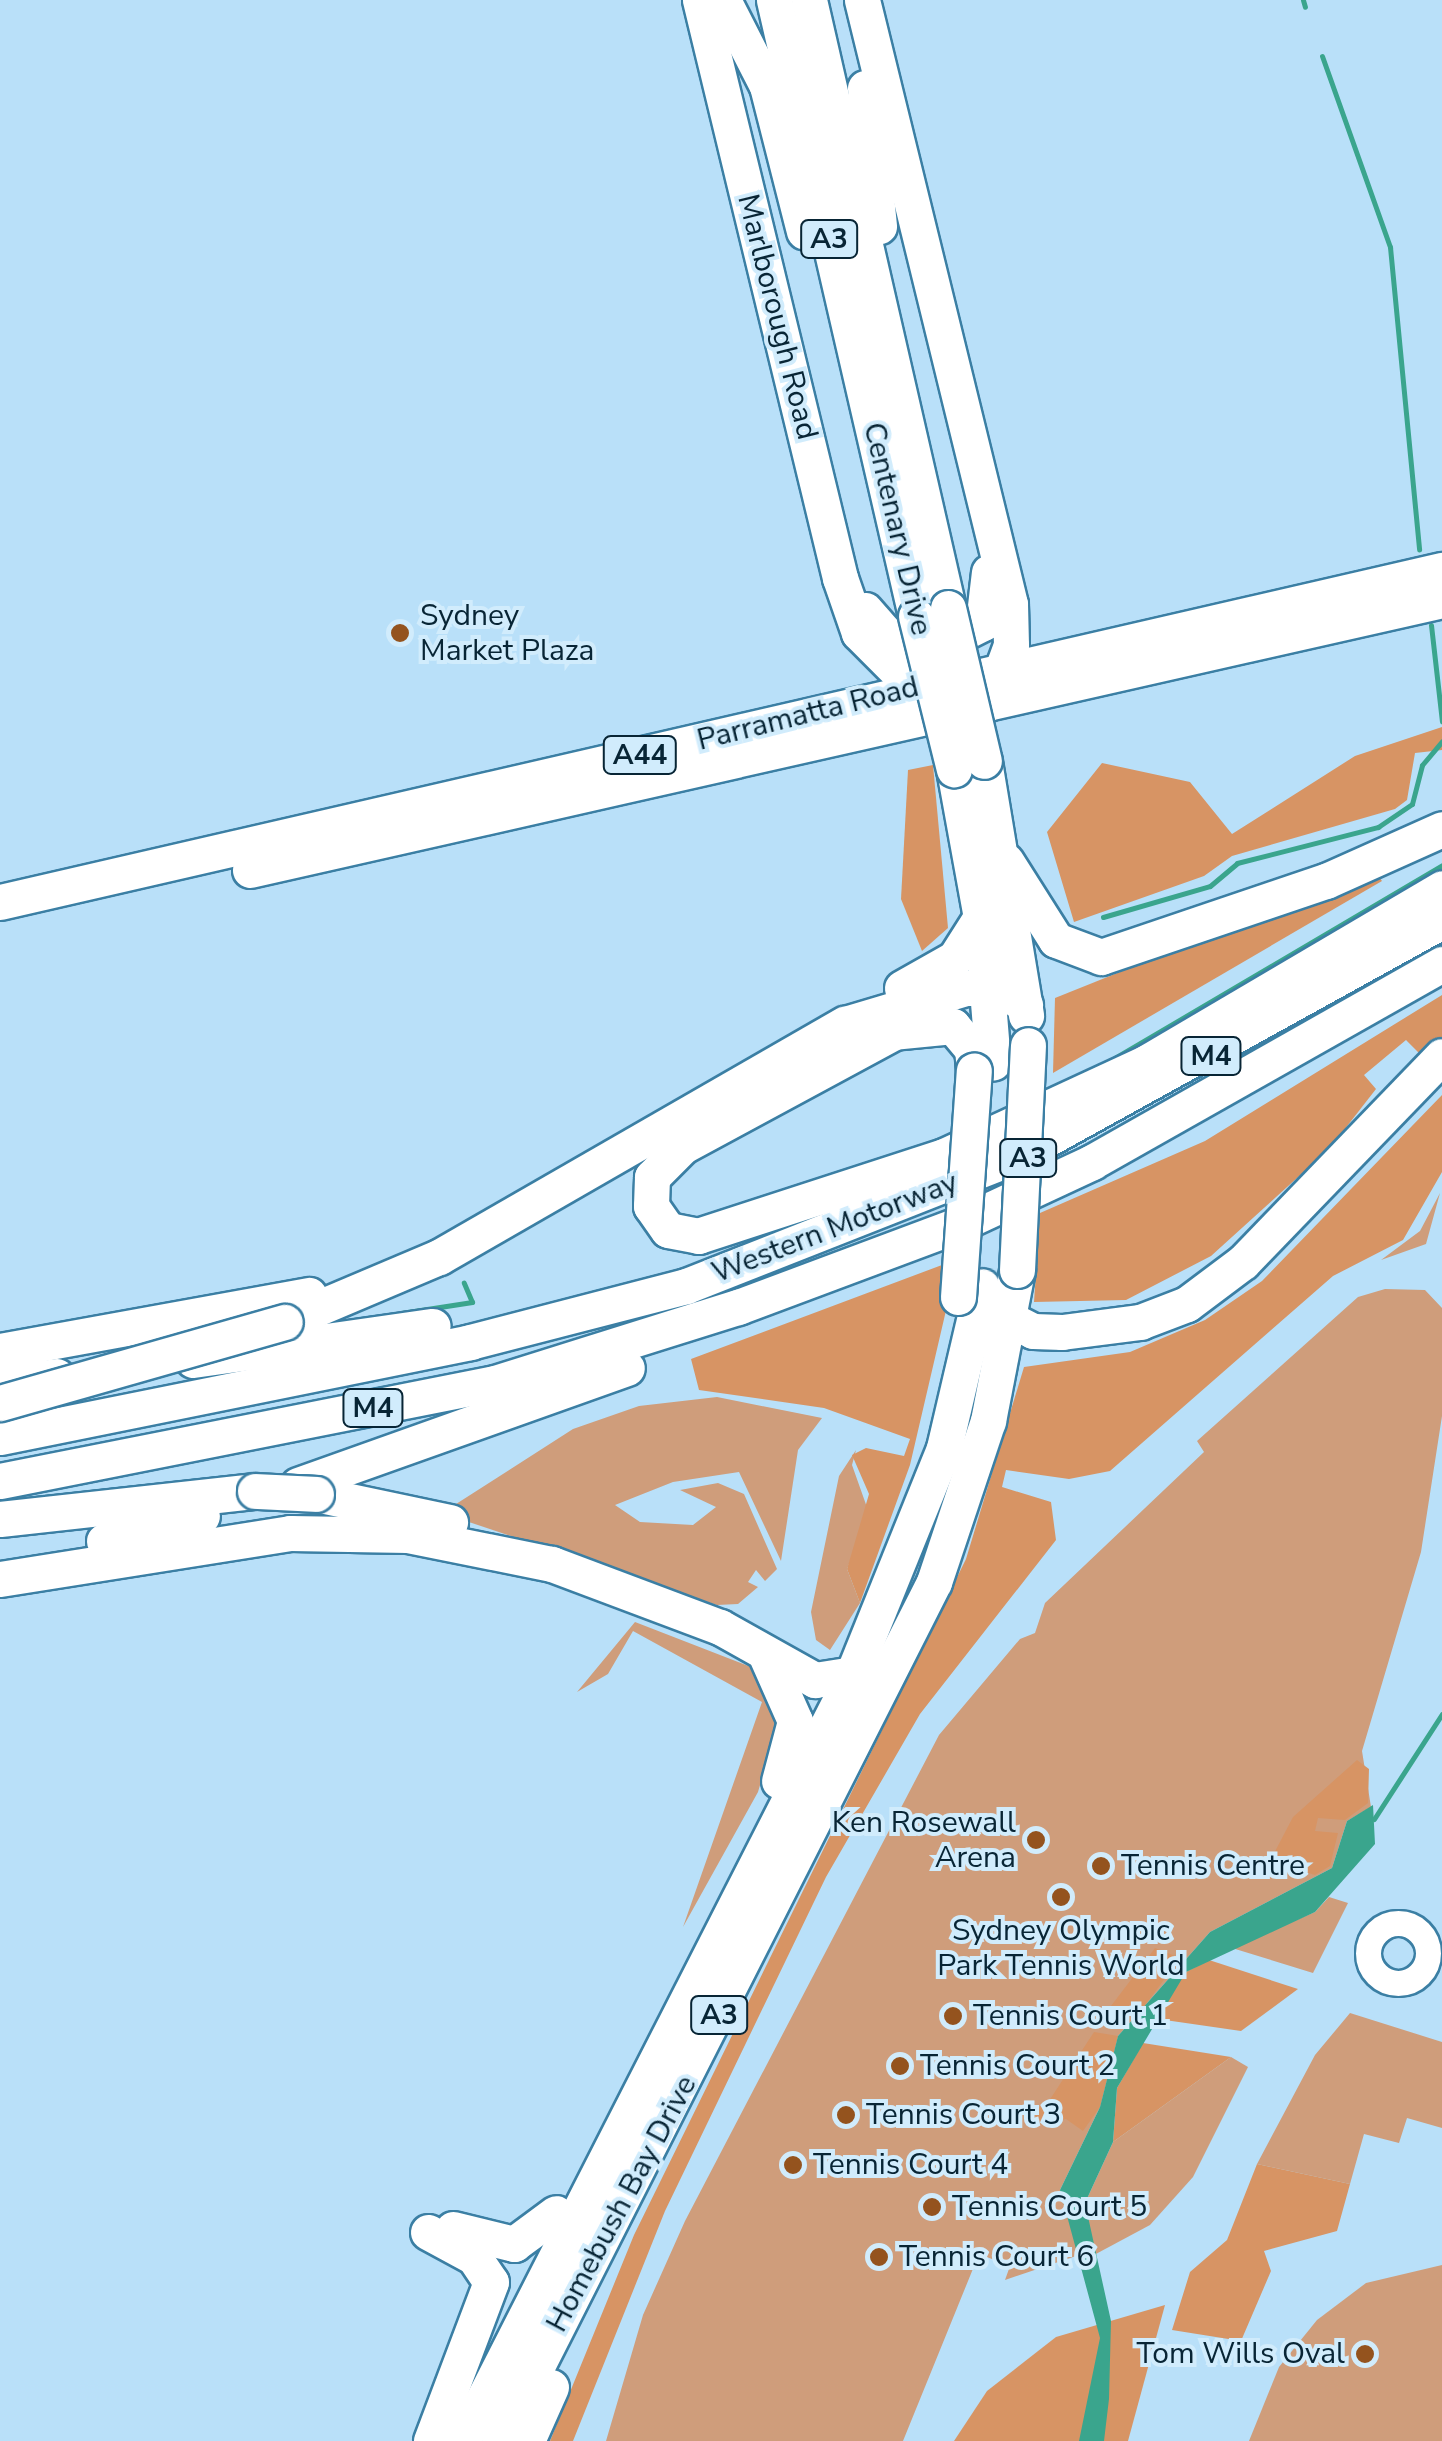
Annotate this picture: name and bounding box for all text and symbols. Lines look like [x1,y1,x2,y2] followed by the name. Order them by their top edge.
[729,191,825,443] street label: Marlborough Road
[799,216,859,262] road number: A3
[855,419,939,639] street label: Centenary Drive
[420,598,594,668] place label: Sydney Market Plaza
[389,622,411,644] marker: Sydney Market Plaza
[694,669,922,759] street label: Parramatta Road
[602,732,678,778] road number: A44
[1178,1033,1244,1079] road number: M4
[998,1135,1058,1181] road number: A3
[707,1165,963,1291] street label: Western Motorway
[340,1385,406,1431] road number: M4
[832,1805,1016,1876] place label: Ken Rosewall Arena
[1025,1829,1047,1851] marker: Ken Rosewall Arena
[1121,1848,1305,1884] place label: Tennis Centre
[1090,1855,1112,1877] marker: Tennis Centre
[1050,1886,1072,1908] marker: Sydney Olympic Park Tennis World
[937,1913,1185,1984] place label: Sydney Olympic Park Tennis World
[689,1992,749,2038] road number: A3
[973,1998,1168,2034] place label: Tennis Court 1
[942,2005,964,2027] marker: Tennis Court 1
[920,2048,1115,2084] place label: Tennis Court 2
[889,2055,911,2077] marker: Tennis Court 2
[539,2070,705,2338] street label: Homebush Bay Drive
[866,2097,1061,2133] place label: Tennis Court 3
[835,2104,857,2126] marker: Tennis Court 3
[813,2147,1008,2183] place label: Tennis Court 4
[782,2154,804,2176] marker: Tennis Court 4
[952,2189,1147,2225] place label: Tennis Court 5
[921,2196,943,2218] marker: Tennis Court 5
[899,2239,1094,2275] place label: Tennis Court 6
[868,2246,890,2268] marker: Tennis Court 6
[1136,2336,1345,2372] place label: Tom Wills Oval
[1354,2343,1376,2365] marker: Tom Wills Oval

